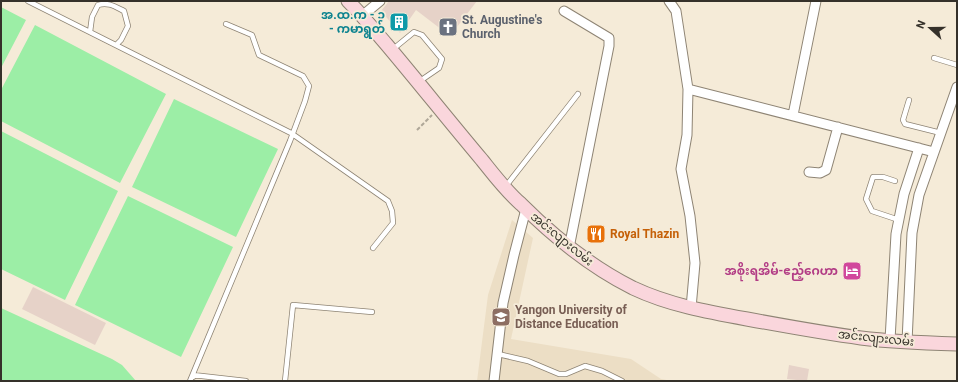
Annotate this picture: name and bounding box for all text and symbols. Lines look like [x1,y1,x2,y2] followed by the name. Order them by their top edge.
[321,8,385,39] place label: အ.ထ.က - ၁ - ကမာရွတ်
[910,8,950,48] north arrow
[388,11,410,33] building icon: အ.ထ.က - ၁ - ကမာရွတ်
[462,13,542,41] place label: St. Augustine's Church
[437,16,459,38] church icon: St. Augustine's Church
[914,18,929,31] text: N
[526,208,597,271] street label: အင်းလျားလမ်း
[585,223,607,245] restaurant icon: Royal Thazin
[610,227,679,241] place label: Royal Thazin
[841,260,863,282] hotel icon: အစိုးရအိမ်-ဧည့်ဂေဟာ
[725,261,838,282] place label: အစိုးရအိမ်-ဧည့်ဂေဟာ
[515,303,627,331] place label: Yangon University of Distance Education
[490,306,512,328] school or university icon: Yangon University of Distance Education
[837,325,915,352] street label: အင်းလျားလမ်း

